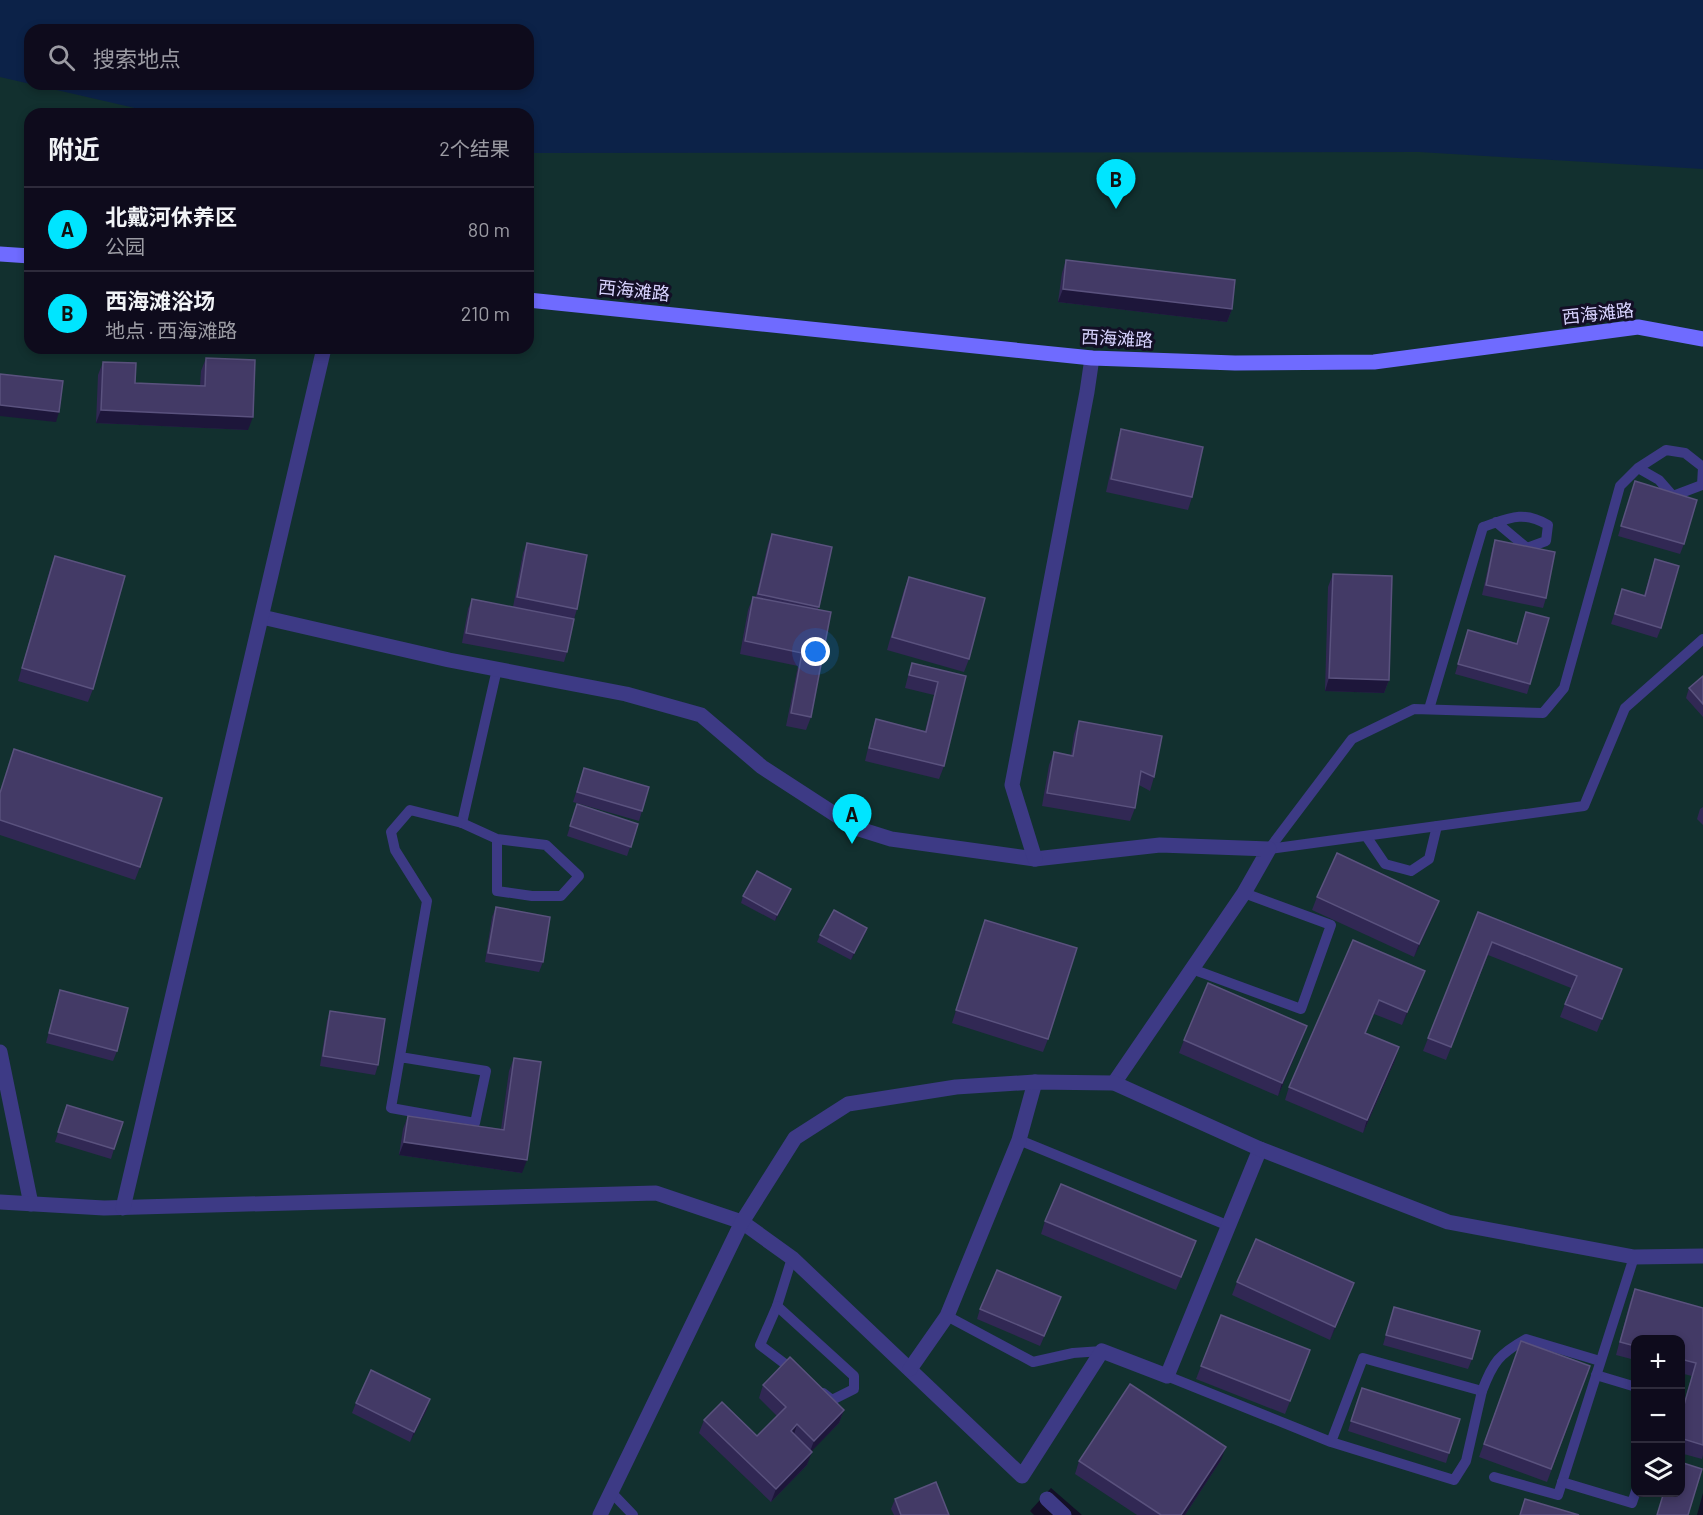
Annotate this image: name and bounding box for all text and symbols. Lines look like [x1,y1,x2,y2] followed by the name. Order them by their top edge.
[24,24,534,90] search box
[45,41,78,74] icon: search
[93,45,181,71] text: 搜索地点
[48,133,100,164] text: 附近
[439,136,510,160] text: 2个结果
[1096,160,1136,209] pin: B
[105,203,237,229] text: 北戴河休养区
[61,217,74,241] text: A
[468,217,510,241] text: 80 m
[105,234,145,258] text: 公园
[597,275,671,305] street label: 西海滩路
[105,287,215,313] text: 西海滩浴场
[1561,298,1635,328] street label: 西海滩路
[61,301,74,325] text: B
[461,301,510,325] text: 210 m
[105,318,237,342] text: 地点 · 西海滩路
[1081,325,1154,351] street label: 西海滩路
[801,637,830,666] your location
[832,794,872,844] pin: A
[1631,1335,1685,1497] map controls
[1631,1335,1685,1389] button: +
[1631,1389,1685,1443] button: −
[1631,1443,1685,1497] button: layers

